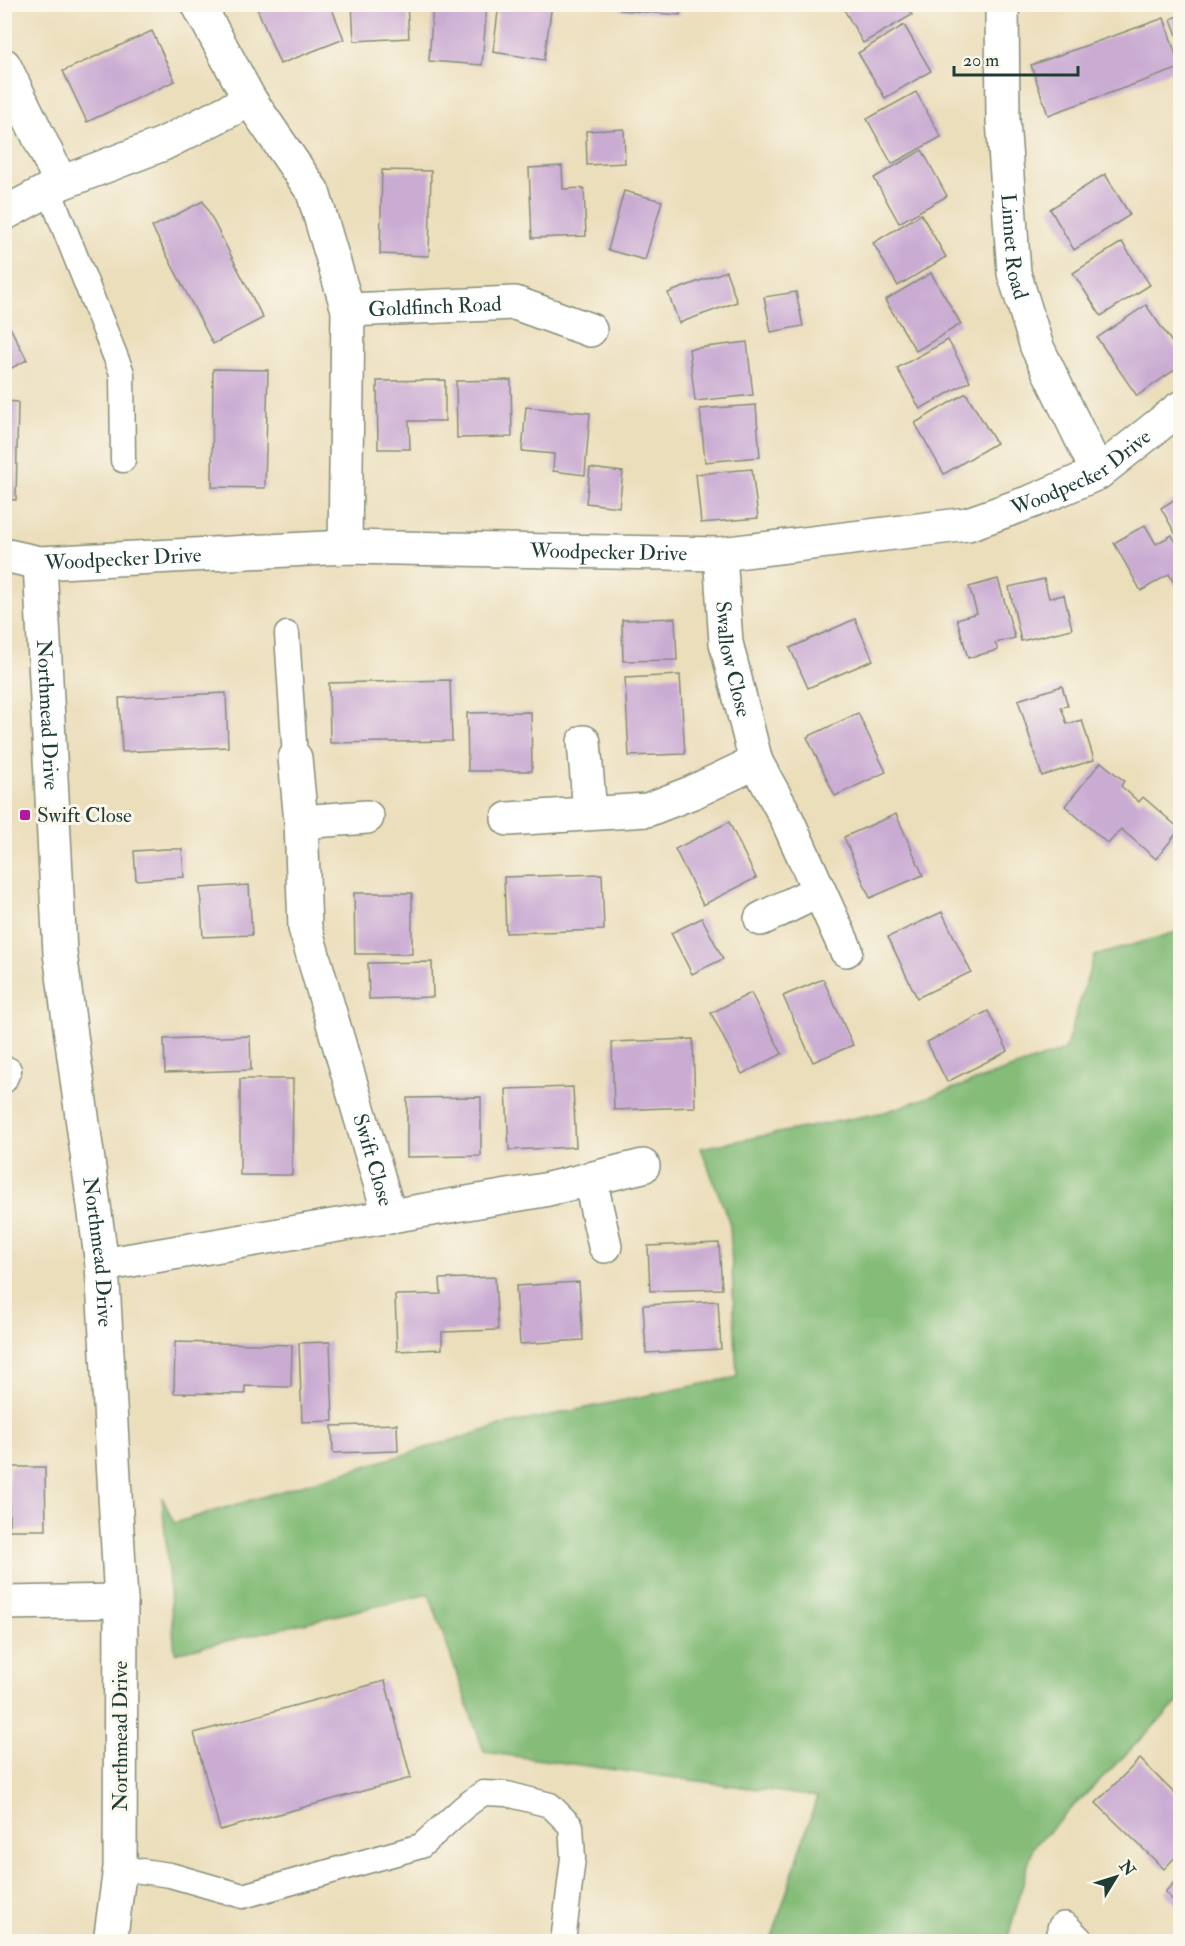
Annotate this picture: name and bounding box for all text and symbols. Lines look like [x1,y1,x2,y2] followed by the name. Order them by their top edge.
[954,39,1078,77] scale bar
[963,49,999,72] text: 20 m
[994,193,1035,303] street label: Linnet Road
[368,291,503,323] street label: Goldfinch Road
[1006,423,1157,522] street label: Woodpecker Drive
[529,537,688,567] street label: Woodpecker Drive
[43,542,202,577] street label: Woodpecker Drive
[709,600,757,720] street label: Swallow Close
[30,639,65,791] street label: Northmead Drive
[37,802,132,829] place label: Swift Close
[18,808,32,822] marker: Swift Close
[346,1111,399,1209] street label: Swift Close
[76,1175,118,1328] street label: Northmead Drive
[107,1661,134,1811] street label: Northmead Drive
[1086,1847,1146,1907] north arrow
[1114,1856,1140,1881] text: N

